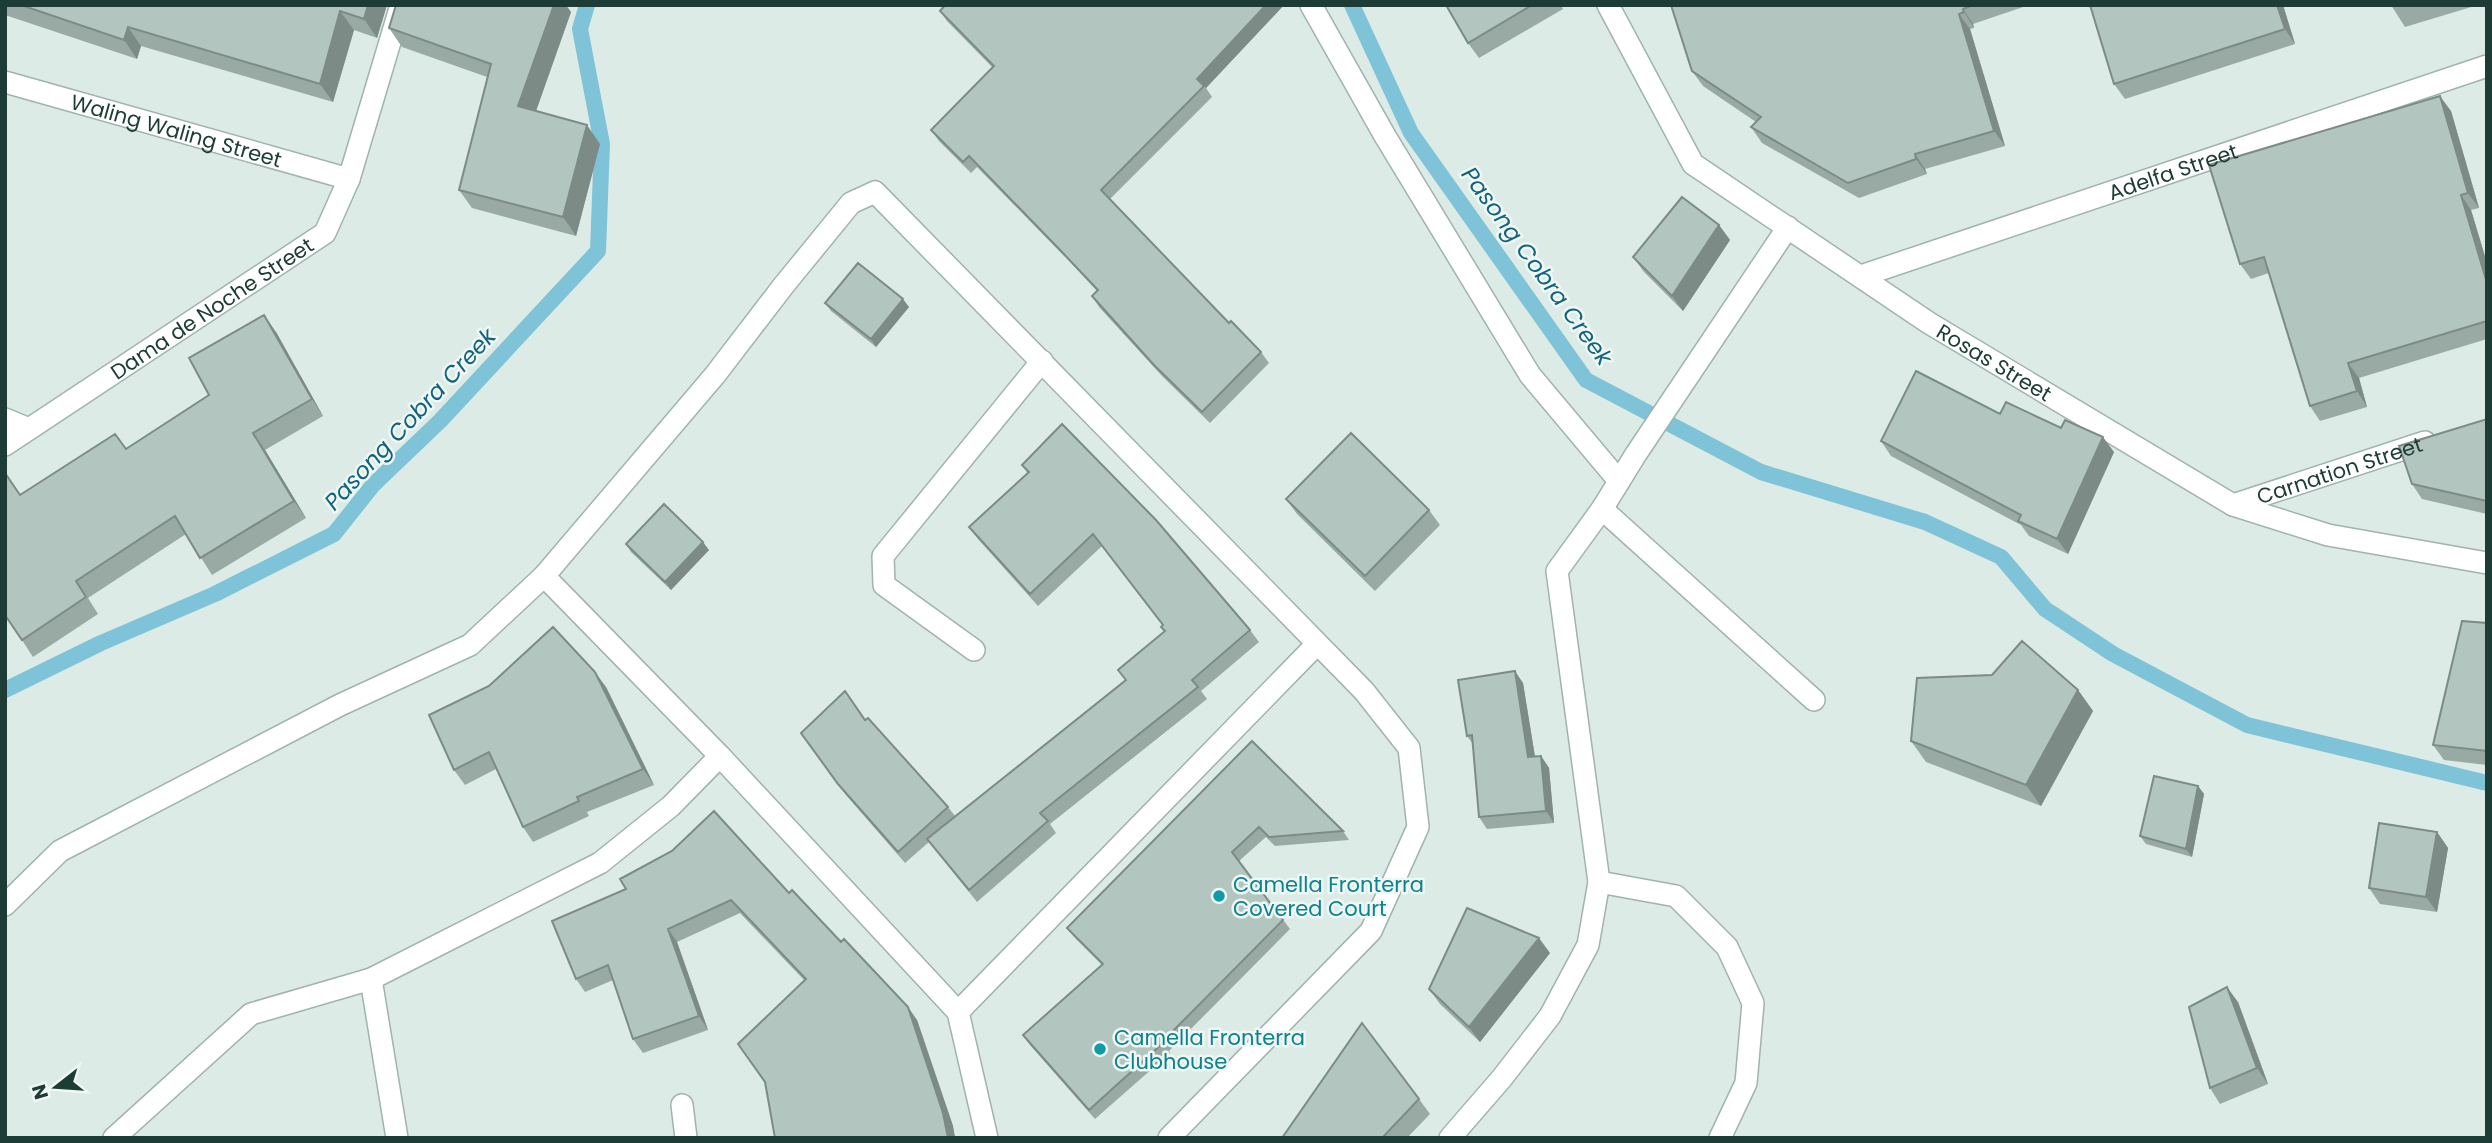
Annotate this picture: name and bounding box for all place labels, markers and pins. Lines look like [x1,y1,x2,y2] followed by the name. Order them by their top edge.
[1233,870,1424,923] place label: Camella Fronterra Covered Court
[1211,888,1227,904] marker: Camella Fronterra Covered Court
[1114,1023,1305,1076] place label: Camella Fronterra Clubhouse
[1092,1041,1108,1057] marker: Camella Fronterra Clubhouse

